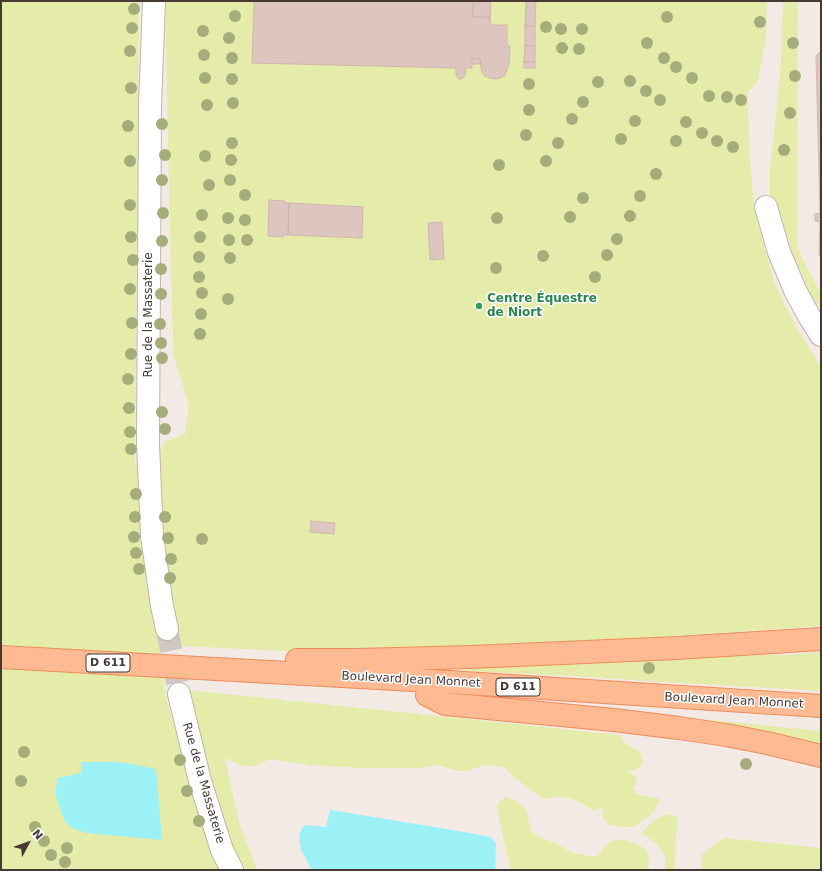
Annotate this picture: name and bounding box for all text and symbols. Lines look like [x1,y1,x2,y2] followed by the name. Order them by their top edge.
[142,252,156,378] street label: Rue de la Massaterie
[487,292,597,320] place label: Centre Équestre de Niort
[474,301,484,311] marker: Centre Équestre de Niort
[86,654,130,672] road number: D 611
[341,669,481,691] street label: Boulevard Jean Monnet
[496,678,540,696] road number: D 611
[664,690,804,712] street label: Boulevard Jean Monnet
[179,721,227,845] street label: Rue de la Massaterie
[8,823,48,863] north arrow
[30,827,45,843] text: N

